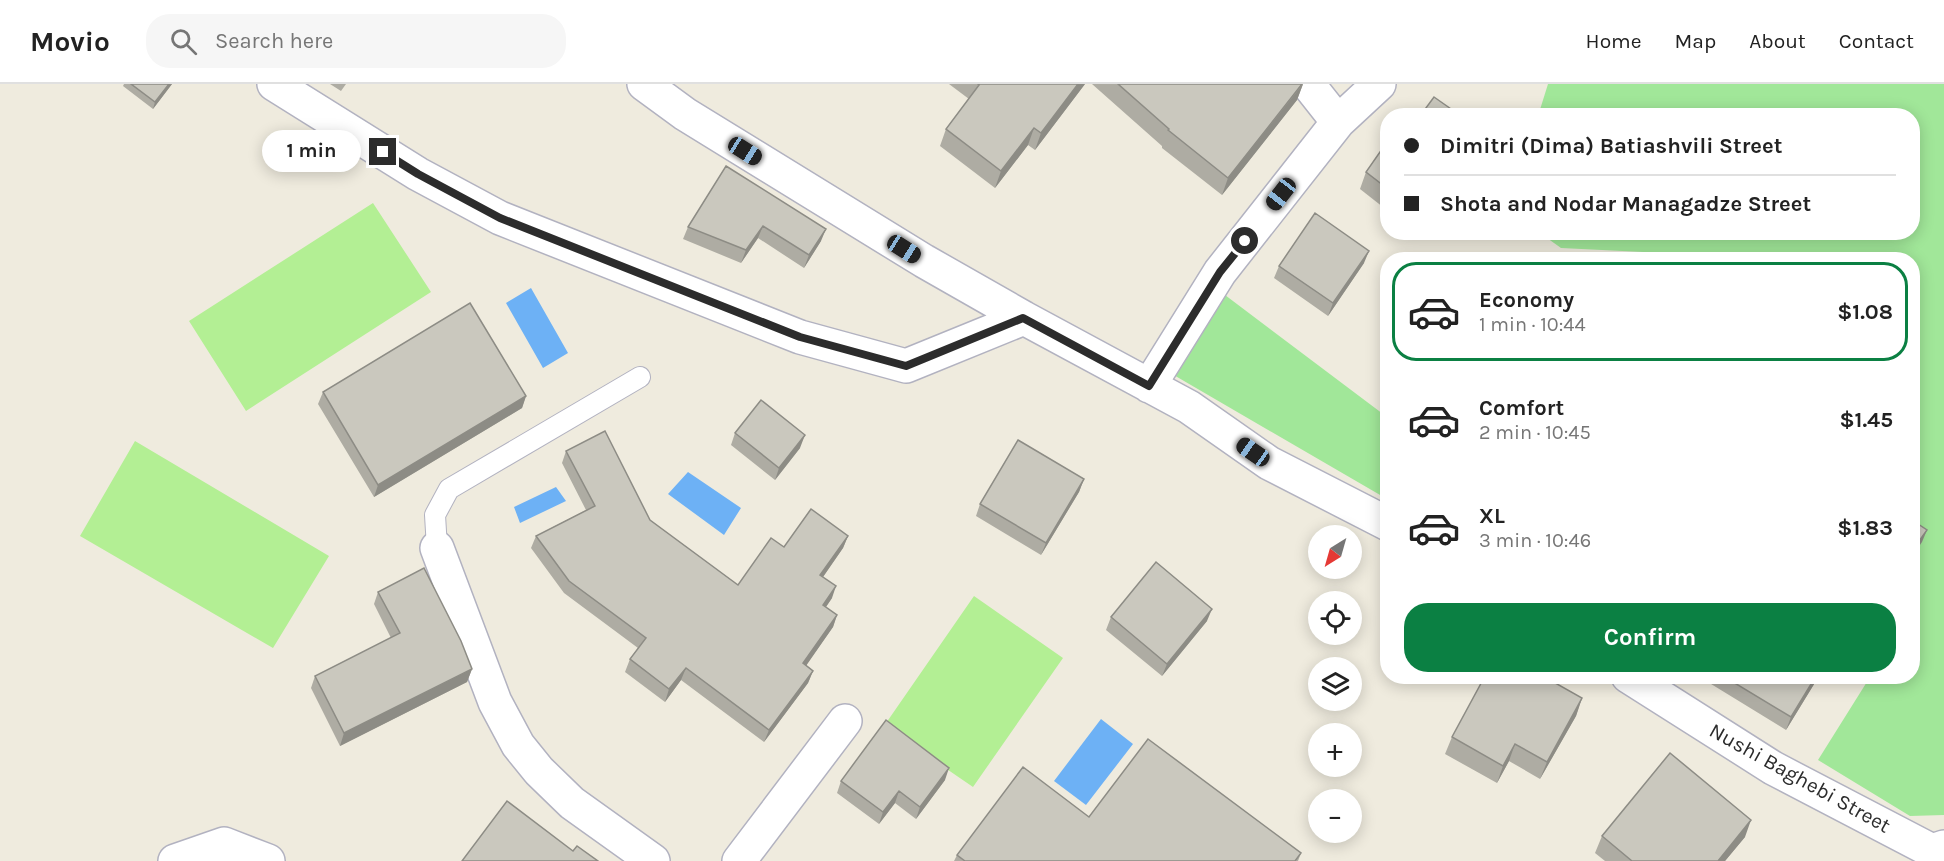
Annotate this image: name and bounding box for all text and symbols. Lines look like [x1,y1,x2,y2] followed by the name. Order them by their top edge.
[146,14,566,68] search box
[30,25,110,58] text: Movio
[167,25,200,58] icon: search
[215,28,333,54] text: Search here
[1586,29,1642,53] text: Home
[1675,29,1716,53] text: Map
[1749,29,1806,53] text: About
[1839,29,1914,53] text: Contact
[263,131,362,173] callout: 1 min
[1440,133,1782,159] text: Dimitri (Dima) Batiashvili Street
[725,134,765,168] car
[369,138,396,165] route end
[286,139,337,162] text: 1 min
[1263,174,1299,214] car
[1440,191,1811,217] text: Shota and Nodar Managadze Street
[1231,227,1258,254] route start
[884,232,924,266] car
[1407,285,1461,339] icon: car
[1479,287,1574,313] text: Economy
[1837,299,1893,325] text: $1.08
[1479,313,1586,336] text: 1 min · 10:44
[1407,393,1461,447] icon: car
[1479,395,1564,421] text: Comfort
[1839,407,1893,433] text: $1.45
[1479,421,1591,444] text: 2 min · 10:45
[1233,434,1273,470] car
[1407,501,1461,555] icon: car
[1479,503,1505,529] text: XL
[1837,515,1893,541] text: $1.83
[1308,525,1362,579] north arrow
[1308,525,1362,843] map controls
[1479,529,1591,552] text: 3 min · 10:46
[1308,591,1362,645] button: locate
[1404,603,1896,672] button: Confirm
[1308,657,1362,711] button: layers
[1705,718,1895,838] street label: Nushi Baghebi Street
[1308,723,1362,777] button: +
[1308,789,1362,843] button: −

